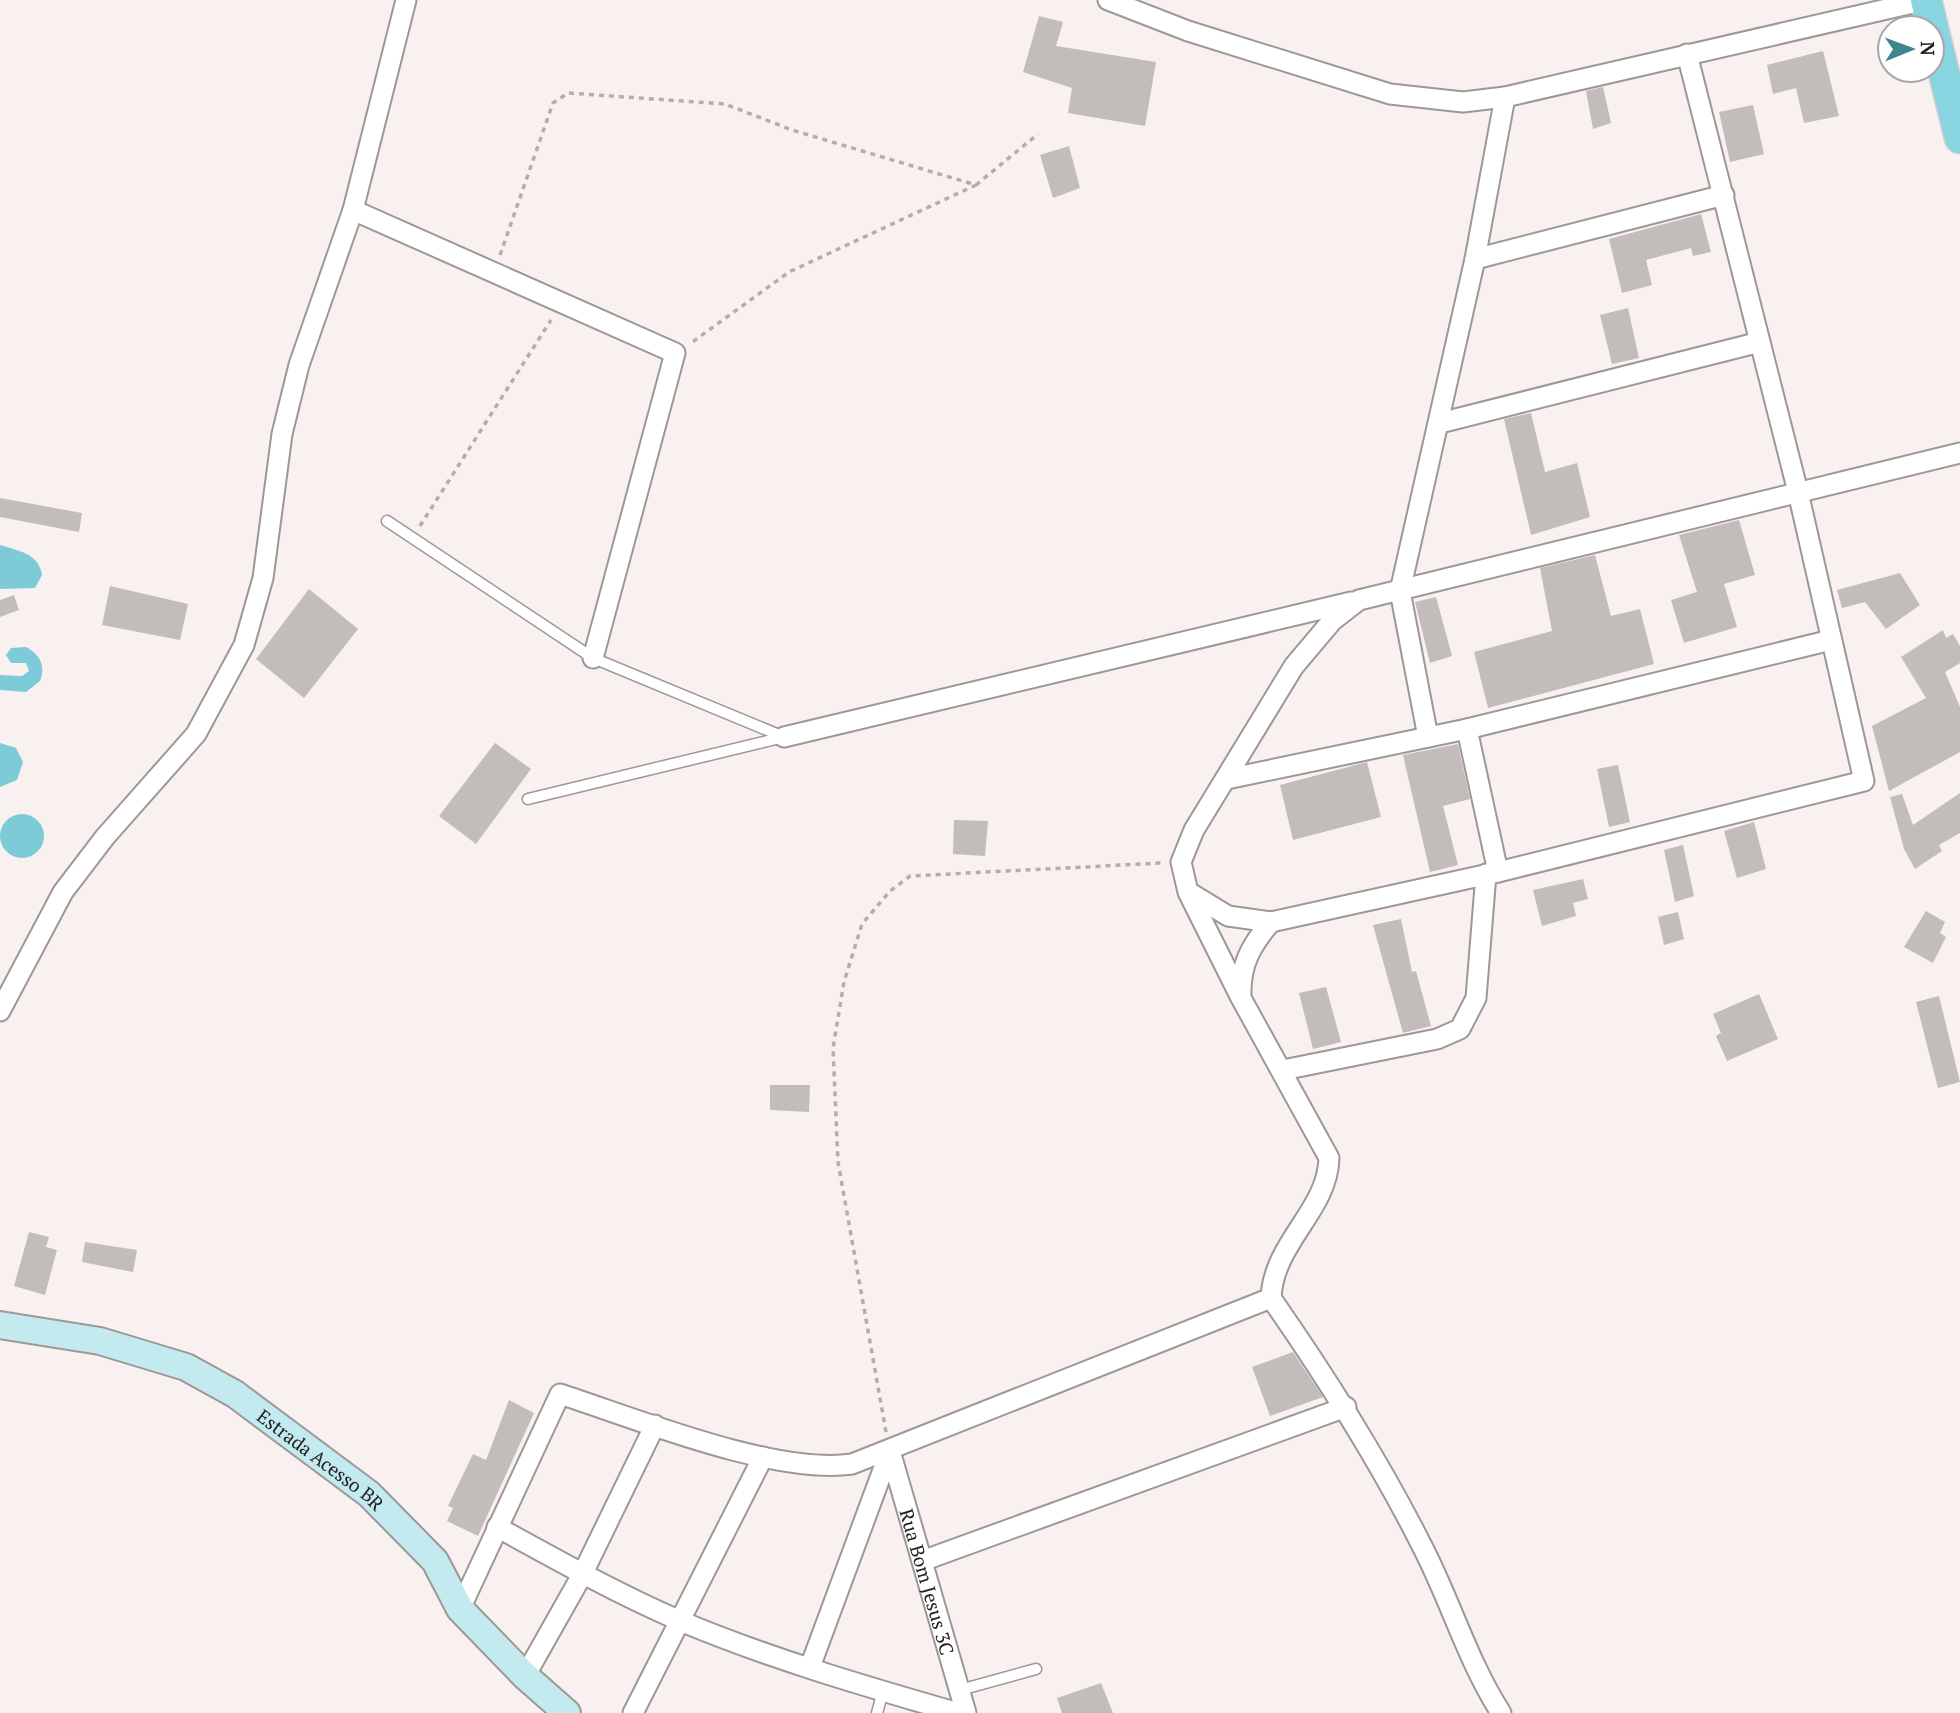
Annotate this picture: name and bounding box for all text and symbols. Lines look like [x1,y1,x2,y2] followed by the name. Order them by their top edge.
[1876,14,1946,84] north arrow
[1916,41,1941,57] text: N
[253,1403,390,1515] street label: Estrada Acesso BR
[895,1506,961,1658] street label: Rua Bom Jesus 3C

